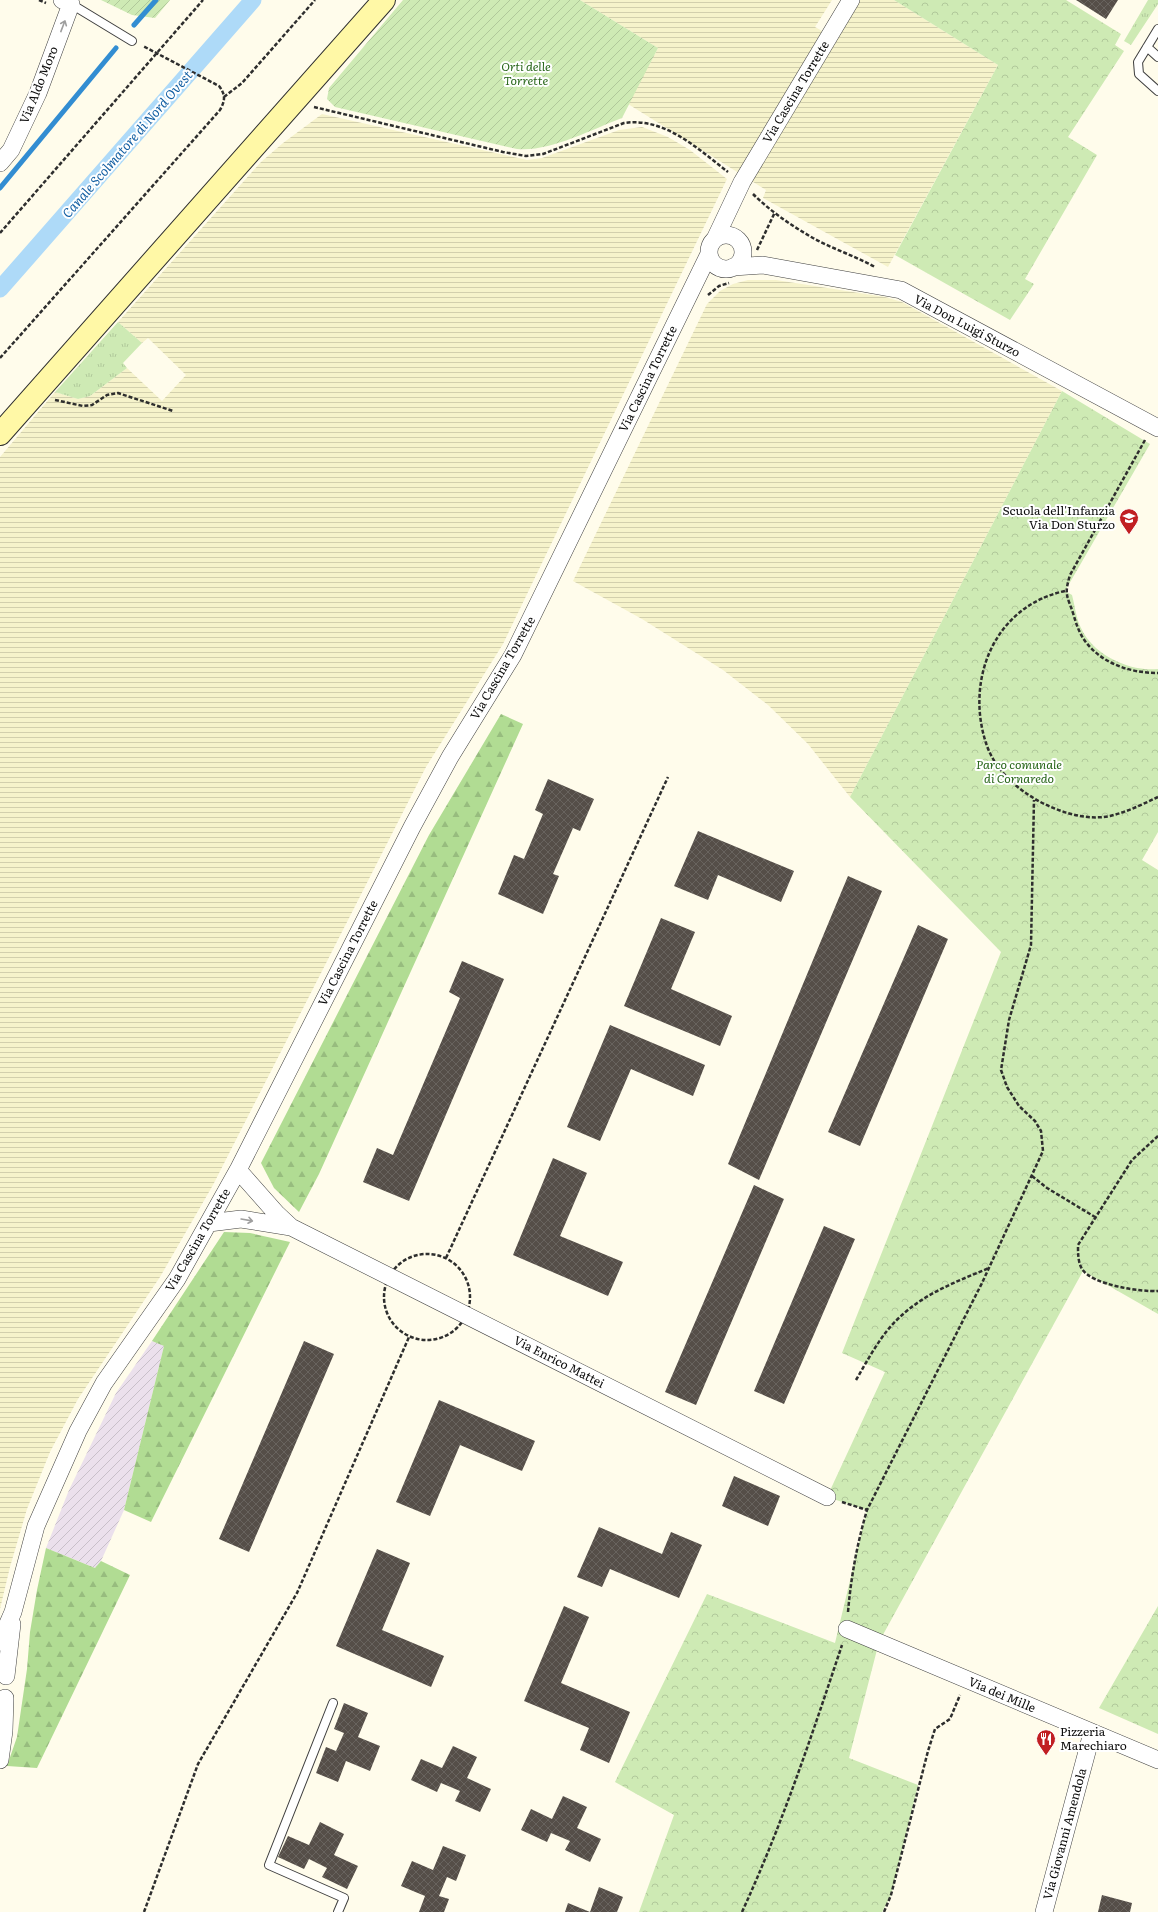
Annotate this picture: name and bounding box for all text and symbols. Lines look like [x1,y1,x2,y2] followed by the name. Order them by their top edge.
[59,21,67,33] one-way arrow
[757,37,833,146] street label: Via Cascina Torrette
[14,43,62,126] street label: Via Aldo Moro
[501,57,551,89] park label: Orti delle Torrette
[57,65,197,222] water label: Canale Scolmatore di Nord Ovest
[911,289,1024,361] street label: Via Don Luigi Sturzo
[613,322,681,435] street label: Via Cascina Torrette
[1002,501,1116,533] place label: Scuola dell'Infanzia Via Don Sturzo
[1118,507,1140,535] school or university icon: Scuola dell'Infanzia Via Don Sturzo
[465,613,539,722] street label: Via Cascina Torrette
[976,755,1062,787] park label: Parco comunale di Cornaredo
[313,897,382,1009] street label: Via Cascina Torrette
[160,1185,234,1294] street label: Via Cascina Torrette
[240,1216,253,1224] one-way arrow
[511,1330,608,1392] street label: Via Enrico Mattei
[966,1672,1039,1716] street label: Via dei Mille
[1060,1722,1127,1754] place label: Pizzeria Marechiaro
[1035,1728,1057,1756] restaurant icon: Pizzeria Marechiaro
[1038,1765,1090,1902] street label: Via Giovanni Amendola

